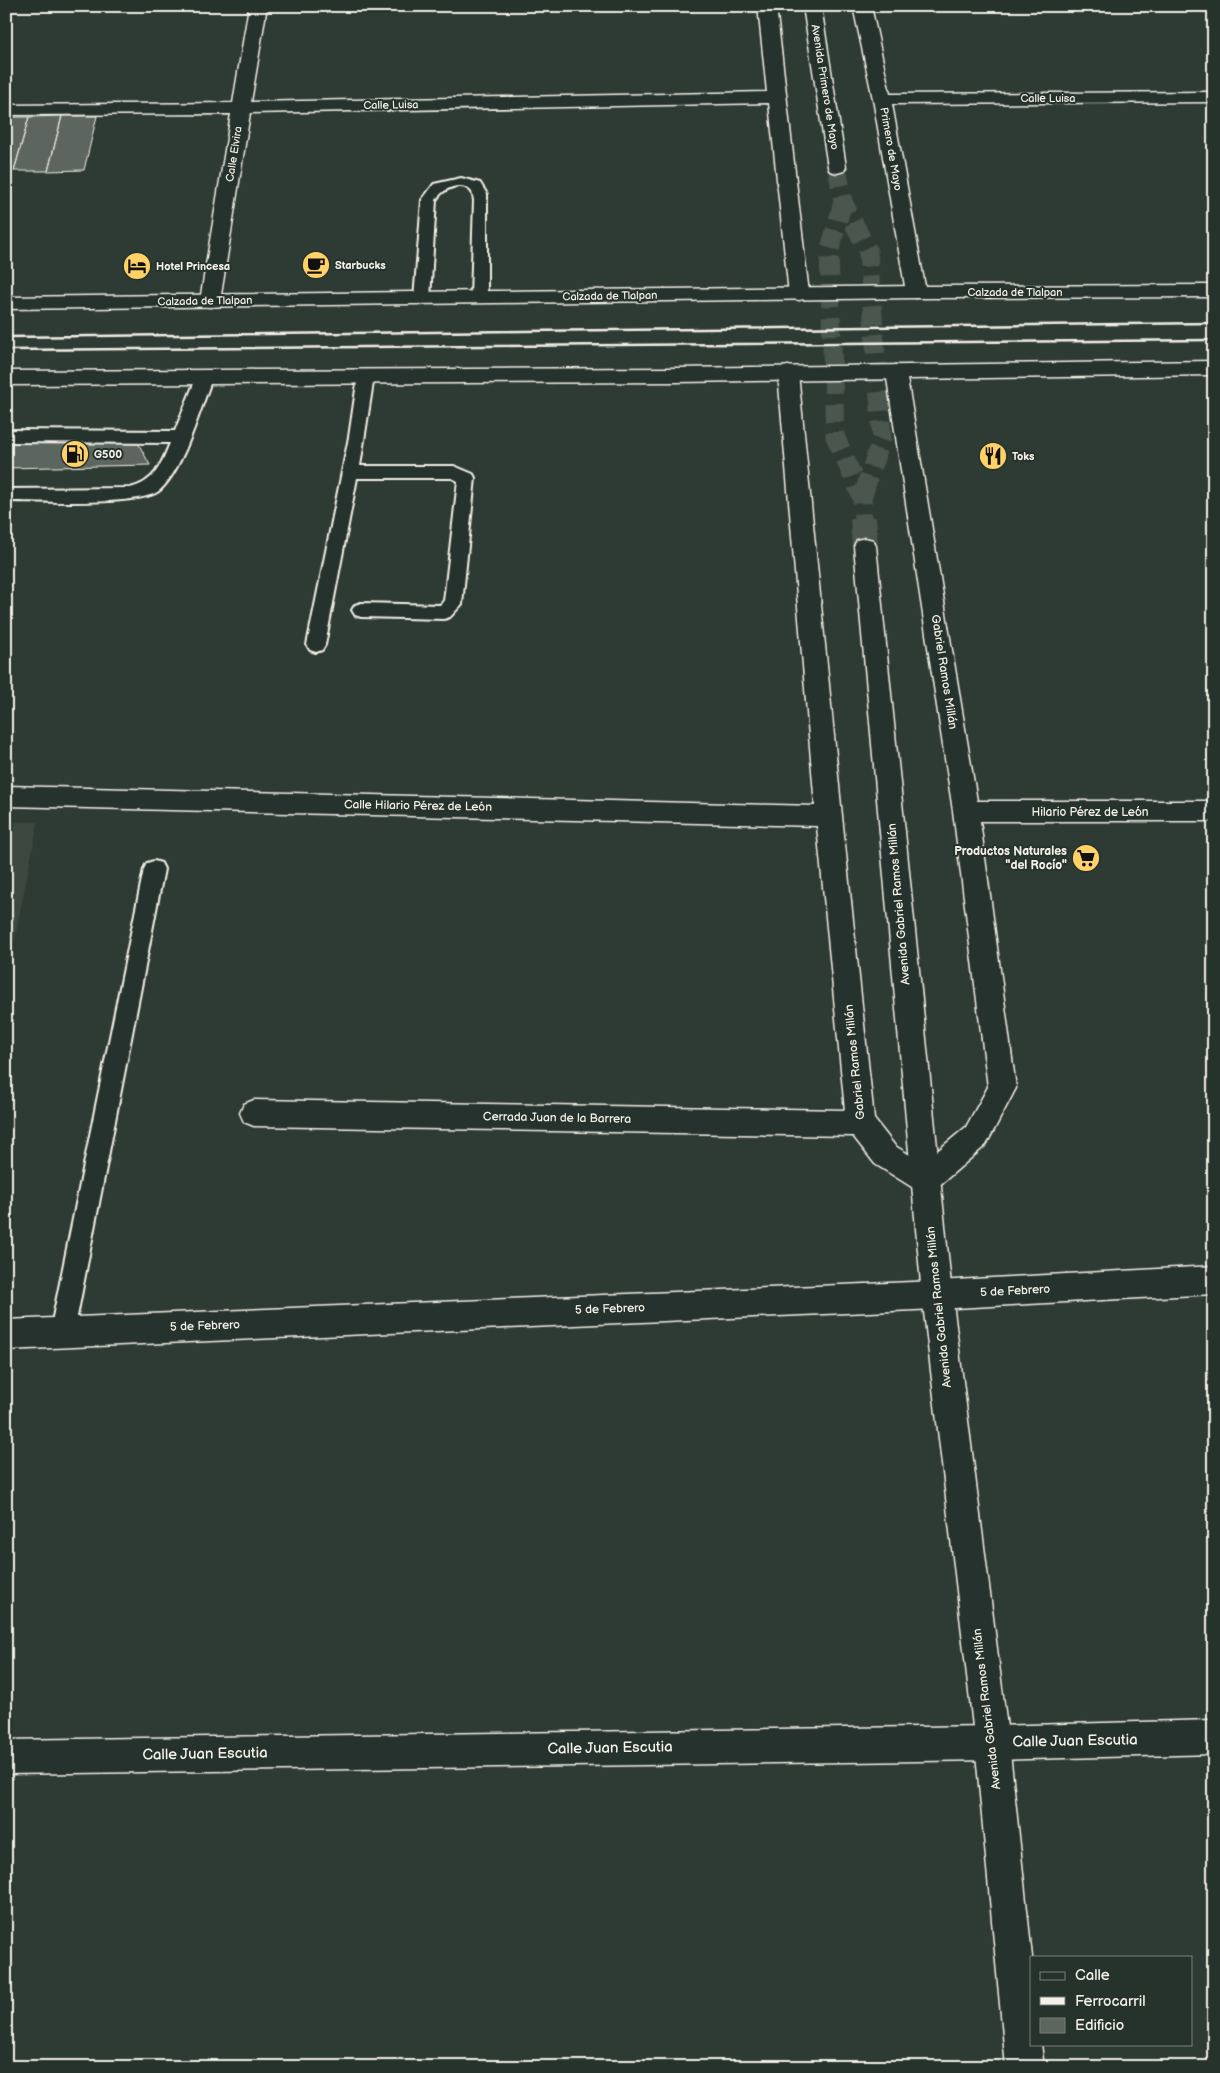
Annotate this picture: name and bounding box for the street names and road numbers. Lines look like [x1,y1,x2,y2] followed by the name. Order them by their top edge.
[809,23,841,151] street label: Avenida Primero de Mayo
[1020,92,1076,105] street label: Calle Luisa
[363,98,419,112] street label: Calle Luisa
[877,106,905,192] street label: Primero de Mayo
[223,125,245,183] street label: Calle Elvira
[968,286,1063,299] street label: Calzada de Tlalpan
[562,289,658,303] street label: Calzada de Tlalpan
[157,294,253,308] street label: Calzada de Tlalpan
[928,614,961,731] street label: Gabriel Ramos Millán
[344,797,492,815] street label: Calle Hilario Pérez de León
[1031,805,1149,820] street label: Hilario Pérez de León
[884,822,914,985] street label: Avenida Gabriel Ramos Millán
[841,1003,869,1120] street label: Gabriel Ramos Millán
[483,1109,631,1127] street label: Cerrada Juan de la Barrera
[923,1225,955,1388] street label: Avenida Gabriel Ramos Millán
[980,1282,1051,1300] street label: 5 de Febrero
[575,1300,645,1318] street label: 5 de Febrero
[170,1317,240,1335] street label: 5 de Febrero
[970,1627,1004,1790] street label: Avenida Gabriel Ramos Millán
[1012,1730,1138,1752] street label: Calle Juan Escutia
[547,1737,673,1759] street label: Calle Juan Escutia
[142,1743,268,1765] street label: Calle Juan Escutia

